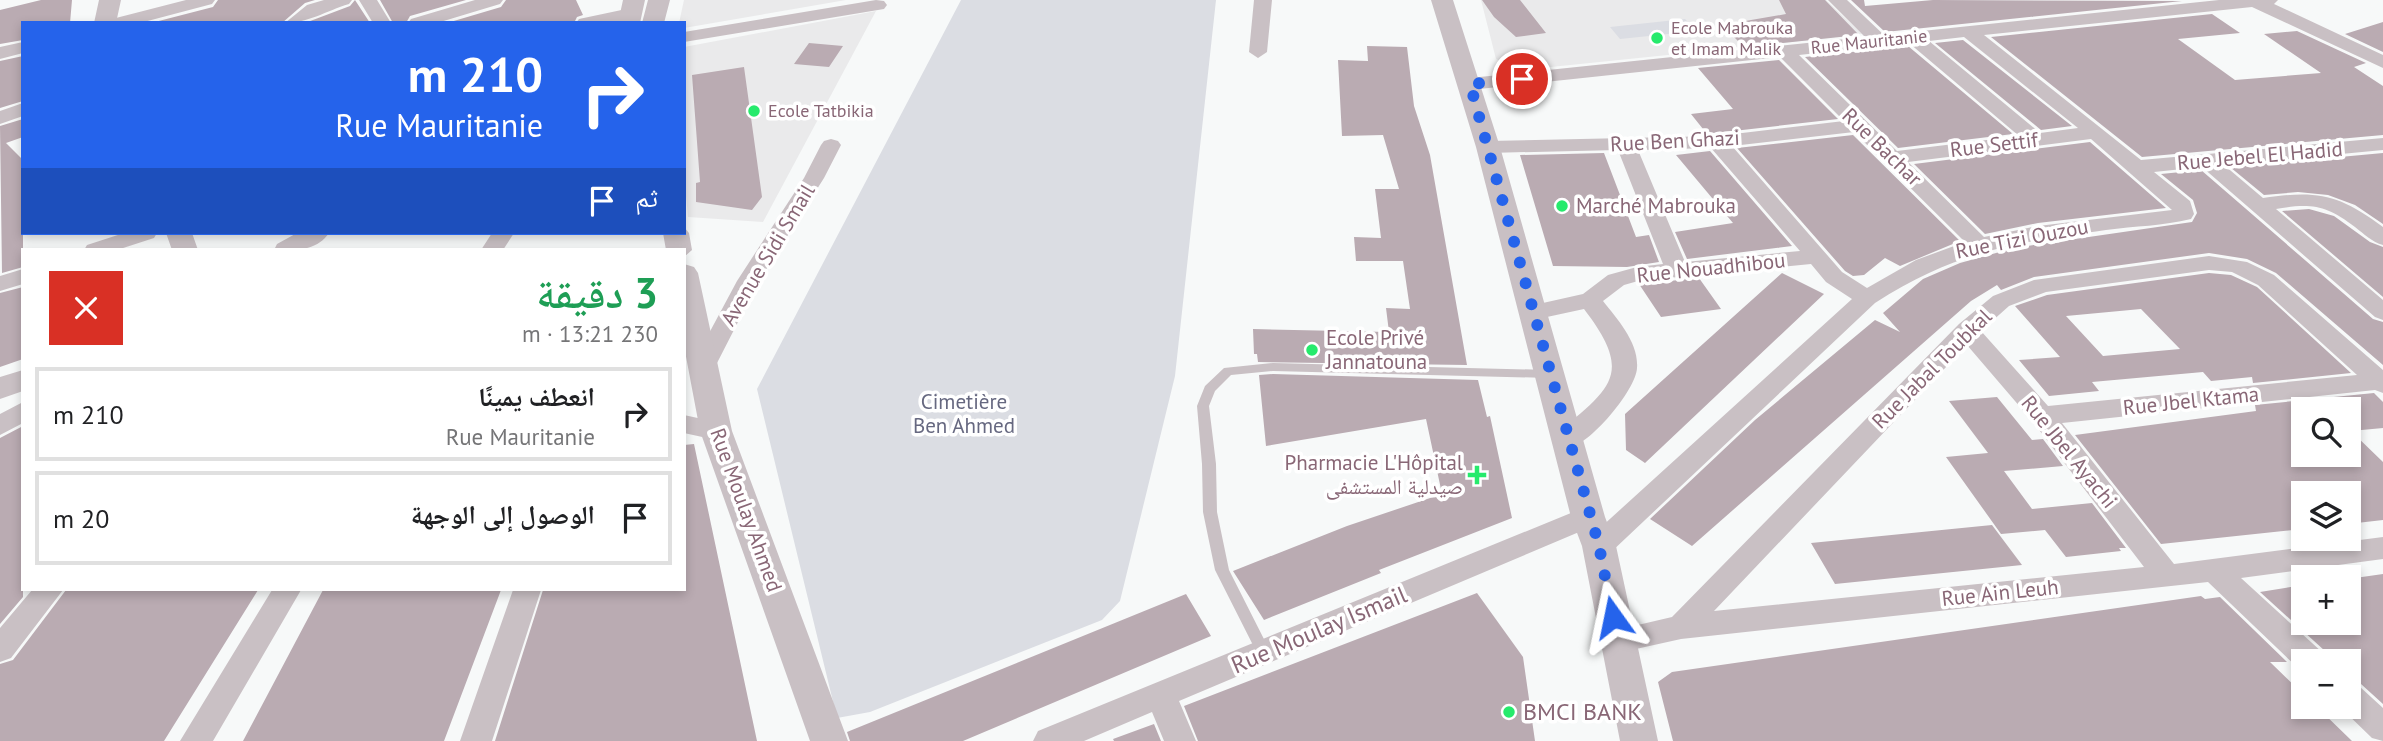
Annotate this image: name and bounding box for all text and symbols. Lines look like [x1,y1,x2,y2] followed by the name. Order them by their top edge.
[1671,16,1793,60] place label: Ecole Mabrouka et Imam Malik
[1810,24,1928,59] street label: Rue Mauritanie
[1649,30,1665,46] marker: Ecole Mabrouka et Imam Malik
[408,42,543,106] text: 210 m
[567,49,658,140] icon: right
[1492,49,1552,109] pin
[1503,60,1541,98] icon: arrive
[768,99,874,122] place label: Ecole Tatbikia
[1837,102,1928,191] street label: Rue Bachar
[746,103,762,119] marker: Ecole Tatbikia
[335,104,543,146] text: Rue Mauritanie
[1610,124,1740,157] street label: Rue Ben Ghazi
[1948,126,2041,163] street label: Rue Settif
[2176,135,2344,176] street label: Rue Jebel El Hadid
[715,179,821,331] street label: Avenue Sidi Smail
[635,181,658,214] text: ثم
[583,182,621,220] icon: arrive
[1576,192,1736,219] place label: Marché Mabrouka
[1554,198,1570,214] marker: Marché Mabrouka
[1953,212,2090,265] street label: Rue Tizi Ouzou
[1635,246,1787,289] street label: Rue Nouadhibou
[536,265,658,320] text: 3 دقيقة
[49,271,123,345] button: close
[1866,303,1997,434] street label: Rue Jabal Toubkal
[522,319,658,348] text: 230 m · 13:21
[1325,324,1427,375] place label: Ecole Privé Jannatouna
[1304,342,1320,358] marker: Ecole Privé Jannatouna
[478,380,595,413] text: انعطف يمينًا
[2122,380,2260,421] street label: Rue Jbel Ktama
[913,388,1015,439] park label: Cimetière Ben Ahmed
[2016,390,2123,514] street label: Rue Jbel Ayachi
[616,395,654,433] icon: right
[2291,397,2361,719] map controls
[2291,397,2361,467] button: search
[53,398,124,431] text: 210 m
[446,422,595,451] text: Rue Mauritanie
[704,424,789,595] street label: Rue Moulay Ahmed
[1285,449,1463,500] place label: Pharmacie L'Hôpital صيدلية المستشفى
[1469,467,1485,483] marker: Pharmacie L'Hôpital صيدلية المستشفى
[2291,481,2361,551] button: layers
[411,498,595,531] text: الوصول إلى الوجهة
[616,499,654,537] icon: arrive
[53,502,109,535] text: 20 m
[2291,565,2361,635] button: +
[1940,573,2060,612] street label: Rue Ain Leuh
[1226,579,1411,681] street label: Rue Moulay Ismail
[1576,580,1650,654] position arrow
[2291,649,2361,719] button: −
[1523,696,1642,727] place label: BMCI BANK
[1501,704,1517,720] marker: BMCI BANK

